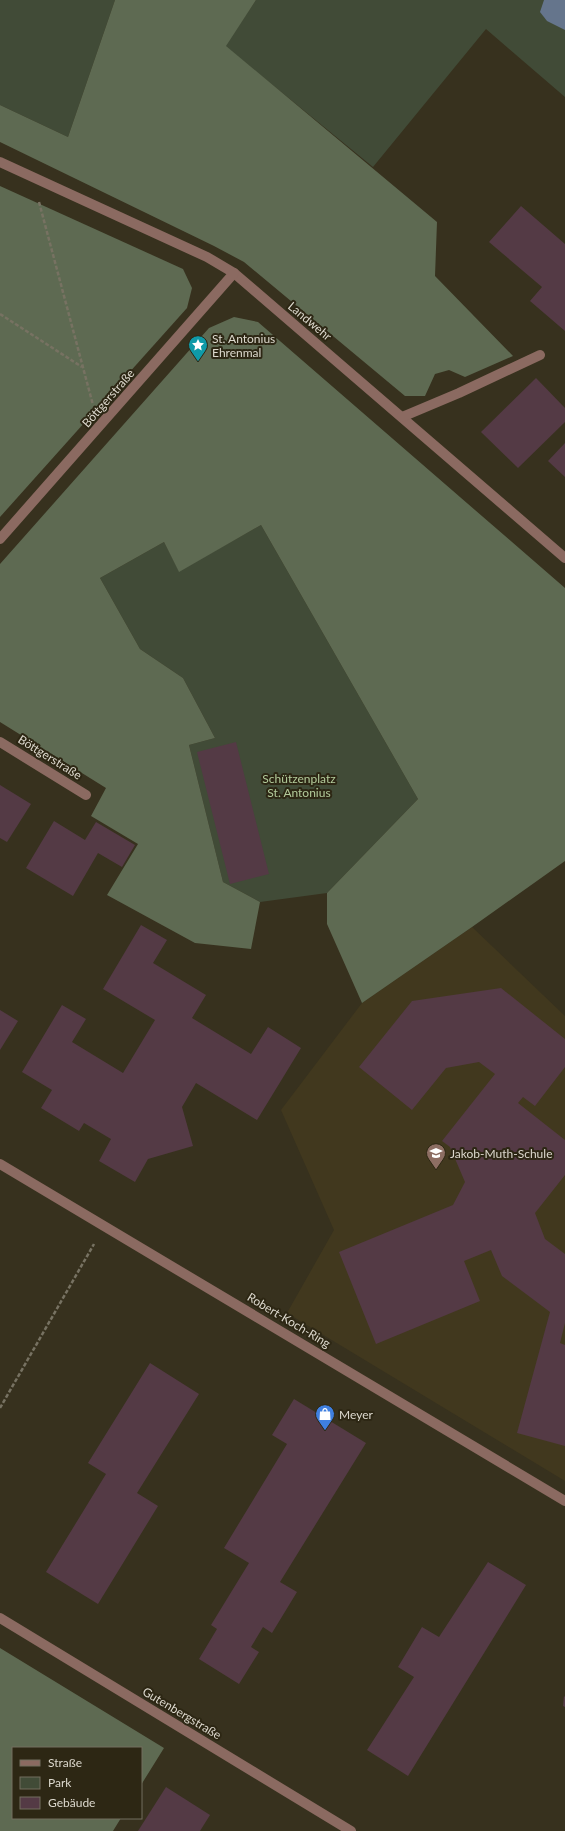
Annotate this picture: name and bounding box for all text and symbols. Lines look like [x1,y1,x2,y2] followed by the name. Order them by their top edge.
[285,298,335,344] street label: Landwehr
[212,331,275,360] place label: St. Antonius Ehrenmal
[187,334,209,362] place icon: St. Antonius Ehrenmal
[79,366,137,430] street label: Böttgerstraße
[15,731,85,783] street label: Böttgerstraße
[262,771,336,800] park label: Schützenplatz St. Antonius
[425,1142,447,1170] school or university icon: Jakob-Muth-Schule
[450,1146,552,1161] place label: Jakob-Muth-Schule
[245,1289,333,1351] street label: Robert-Koch-Ring
[314,1403,336,1431] shop icon: Meyer
[339,1407,373,1422] place label: Meyer
[140,1684,224,1742] street label: Gutenbergstraße
[12,1747,142,1819] legend
[48,1755,82,1770] text: Straße
[48,1775,72,1790] text: Park
[48,1795,95,1810] text: Gebäude

